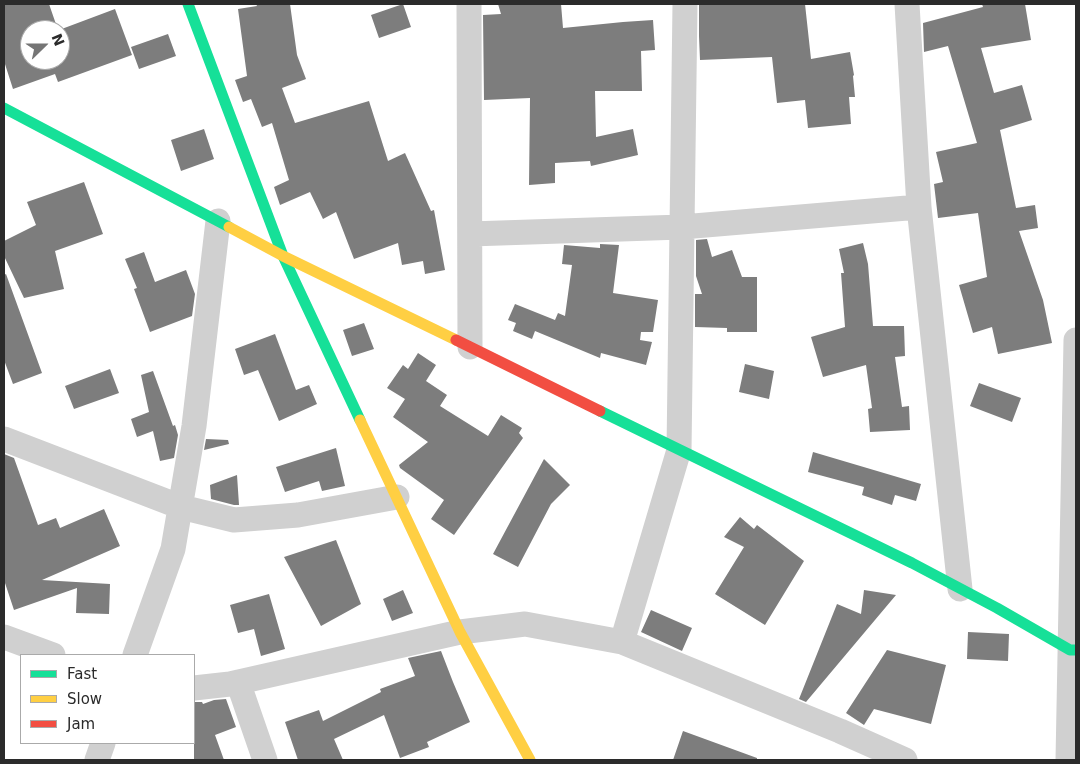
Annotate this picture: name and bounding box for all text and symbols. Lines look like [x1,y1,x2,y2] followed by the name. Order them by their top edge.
[20,20,70,70] north arrow
[48,31,68,48] text: N
[20,654,195,744] legend
[67,665,97,683] text: Fast
[67,690,102,708] text: Slow
[67,715,95,733] text: Jam

